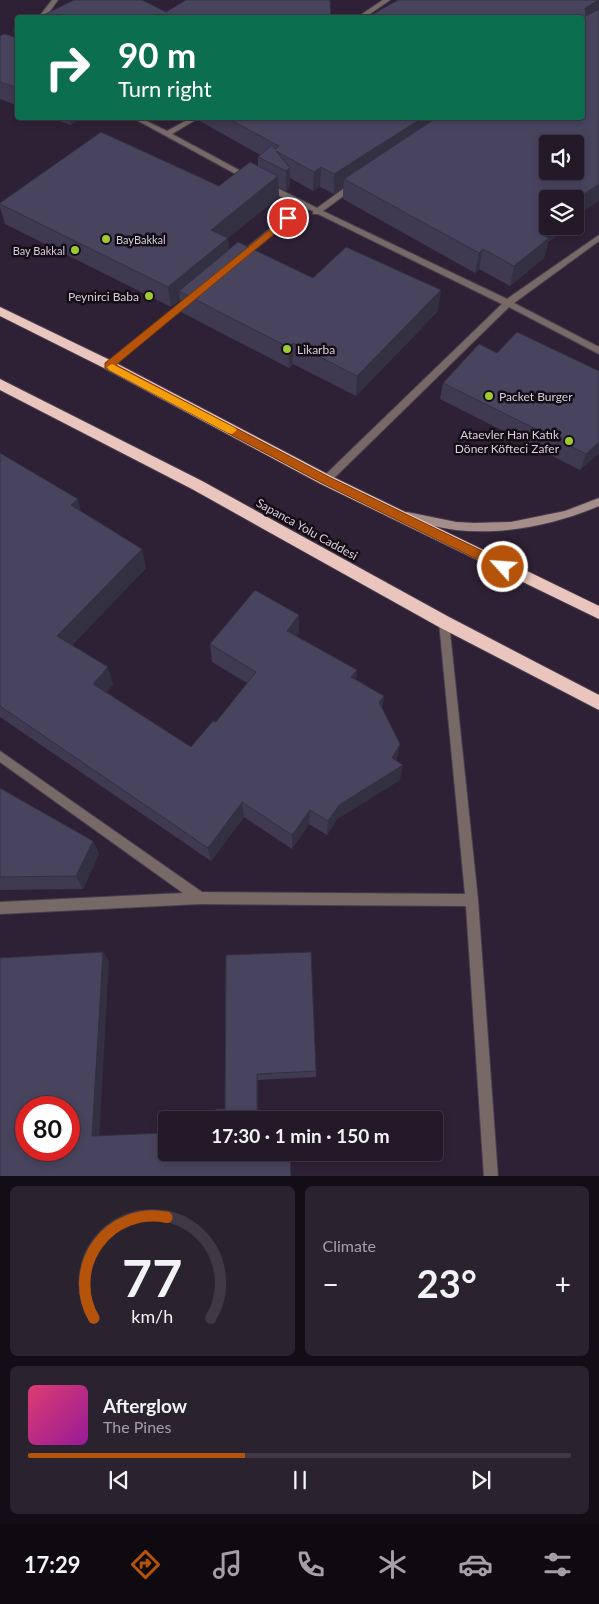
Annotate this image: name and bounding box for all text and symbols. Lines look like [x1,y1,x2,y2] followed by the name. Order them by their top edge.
[118,33,196,75] text: 90 m
[35,35,100,100] icon: right
[118,75,212,102] text: Turn right
[539,135,584,235] map controls
[539,135,584,180] button: sound
[539,190,584,235] button: layers
[267,197,309,239] pin
[274,204,302,232] icon: arrive
[100,233,112,245] marker: BayBakkal
[116,233,166,246] place label: BayBakkal
[13,244,65,257] place label: Bay Bakkal
[69,244,81,256] marker: Bay Bakkal
[68,289,139,304] place label: Peynirci Baba
[143,290,155,302] marker: Peynirci Baba
[297,342,335,357] place label: Likarba
[281,343,293,355] marker: Likarba
[499,389,573,404] place label: Packet Burger
[483,390,495,402] marker: Packet Burger
[455,427,560,456] place label: Ataevler Han Katık Döner Köfteci Zafer
[563,435,575,447] marker: Ataevler Han Katık Döner Köfteci Zafer
[254,495,360,563] street label: Sapanca Yolu Caddesi
[476,540,528,592] position arrow
[15,1096,80,1161] speed limit sign: 80
[211,1124,390,1147] text: 17:30 · 1 min · 150 m
[323,1236,376,1255] text: Climate
[122,1246,182,1308] text: 77
[417,1260,477,1306] text: 23°
[323,1267,339,1301] text: −
[555,1267,571,1301] text: +
[131,1305,173,1327] text: km/h
[103,1394,187,1417] text: Afterglow
[103,1417,172,1436] text: The Pines
[105,1466,133,1494] icon: previous
[286,1466,314,1494] icon: pause
[467,1466,495,1494] icon: next
[128,1547,163,1582] icon: directions
[210,1547,245,1582] icon: music
[293,1547,328,1582] icon: phone
[375,1547,410,1582] icon: climate
[458,1547,493,1582] icon: car
[540,1547,575,1582] icon: filters
[24,1551,80,1578] text: 17:29

